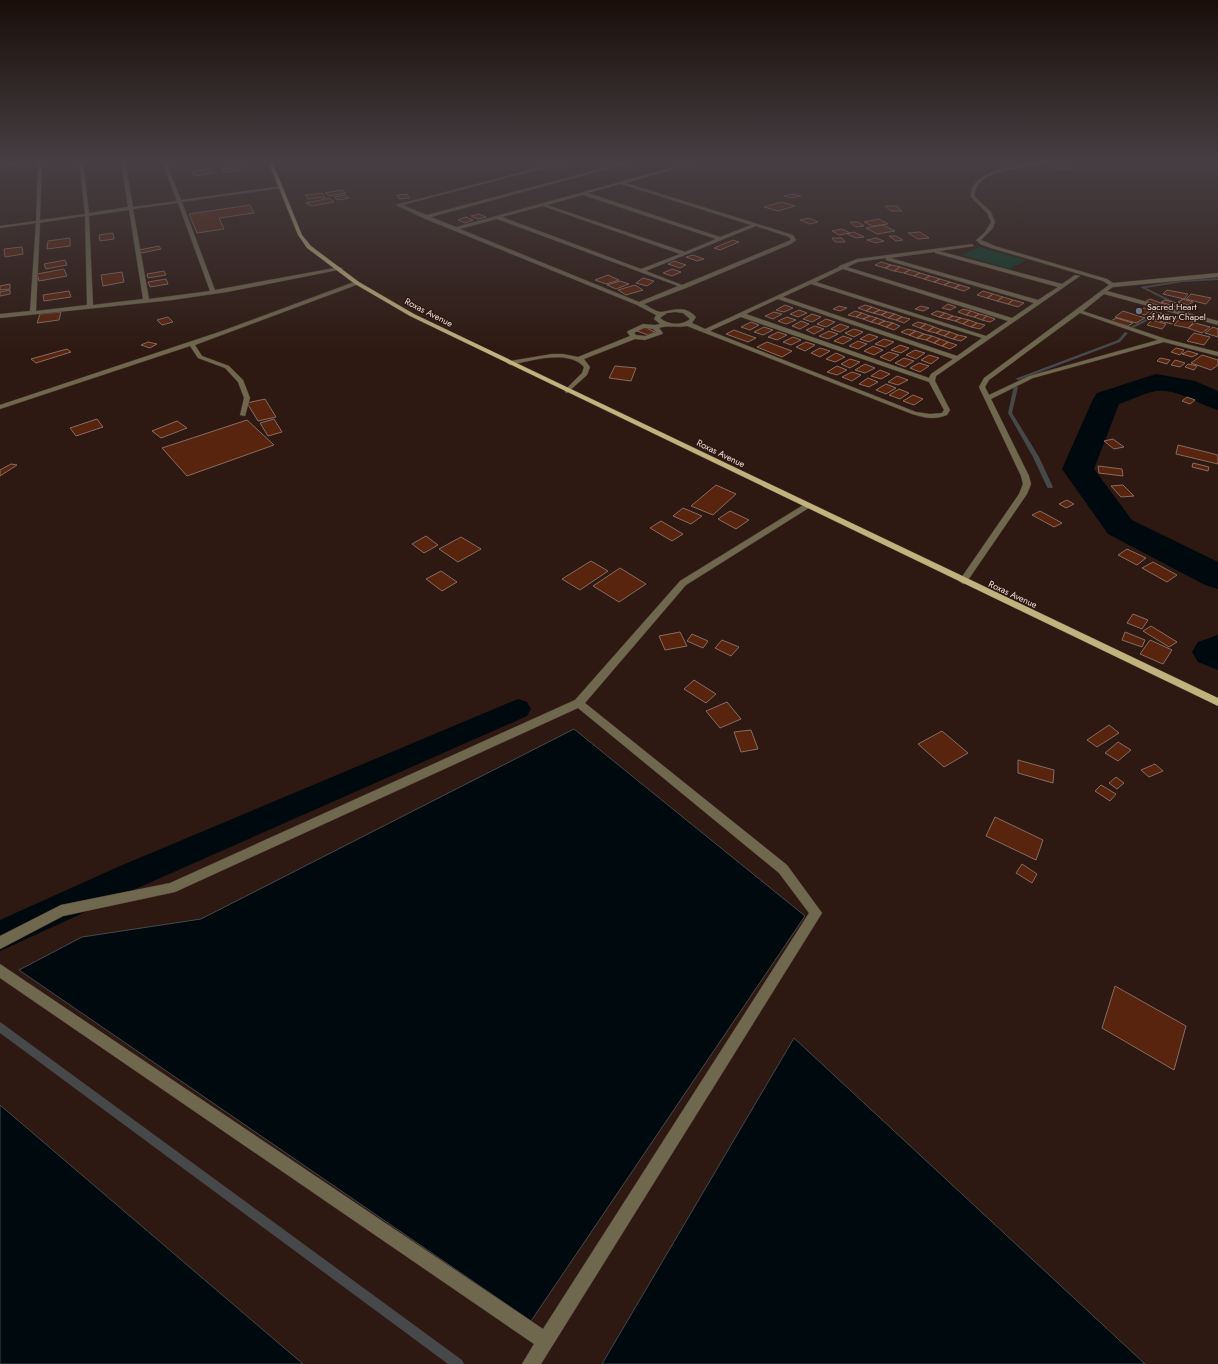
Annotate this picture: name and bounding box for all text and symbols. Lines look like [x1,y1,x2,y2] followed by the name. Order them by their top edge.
[403,294,456,330] street label: Roxas Avenue
[1147,300,1206,323] place label: Sacred Heart of Mary Chapel
[1134,306,1144,316] marker: Sacred Heart of Mary Chapel
[695,436,748,470] street label: Roxas Avenue
[987,577,1040,611] street label: Roxas Avenue

